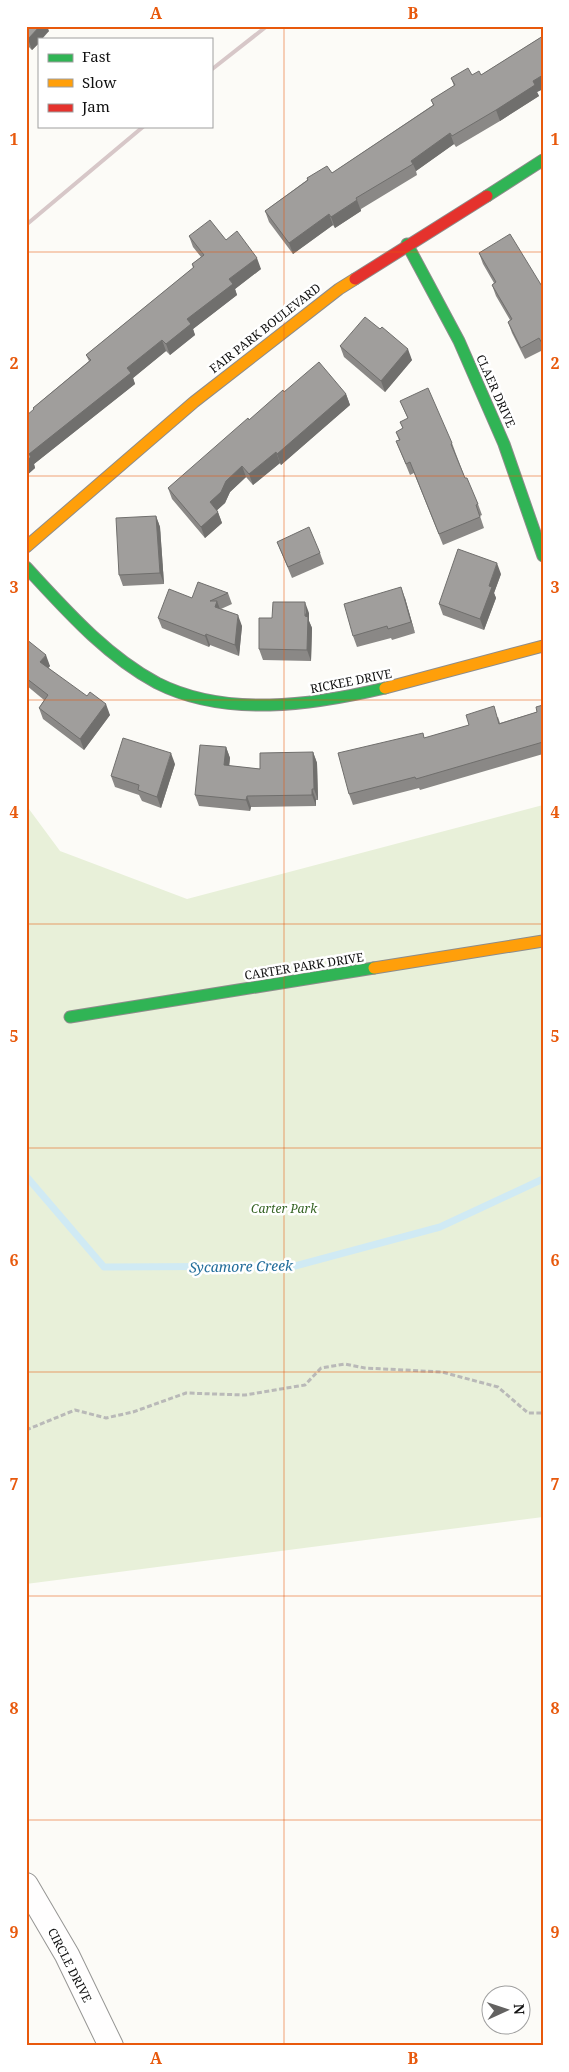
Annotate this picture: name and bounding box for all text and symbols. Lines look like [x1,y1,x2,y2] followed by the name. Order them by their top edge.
[150,2,163,24] text: A
[408,2,419,24] text: B
[38,38,212,128] legend
[82,46,111,66] text: Fast
[82,72,116,92] text: Slow
[81,96,110,116] text: Jam
[9,128,19,150] text: 1
[550,128,560,150] text: 1
[206,279,324,377] street label: FAIR PARK BOULEVARD
[9,352,19,374] text: 2
[472,352,520,430] street label: CLAER DRIVE
[550,352,560,374] text: 2
[9,576,19,598] text: 3
[550,576,560,598] text: 3
[309,665,393,697] street label: RICKEE DRIVE
[9,801,19,823] text: 4
[550,801,560,823] text: 4
[243,948,365,984] street label: CARTER PARK DRIVE
[9,1025,19,1047] text: 5
[550,1025,560,1047] text: 5
[251,1200,318,1217] park label: Carter Park
[9,1249,19,1271] text: 6
[550,1249,560,1271] text: 6
[189,1256,294,1276] water label: Sycamore Creek
[9,1473,19,1495] text: 7
[550,1473,560,1495] text: 7
[9,1697,19,1719] text: 8
[550,1697,560,1719] text: 8
[9,1921,19,1943] text: 9
[550,1921,560,1943] text: 9
[44,1925,96,2005] street label: CIRCLE DRIVE
[482,1984,532,2034] north arrow
[510,2003,529,2015] text: N
[150,2047,163,2069] text: A
[408,2047,419,2069] text: B

